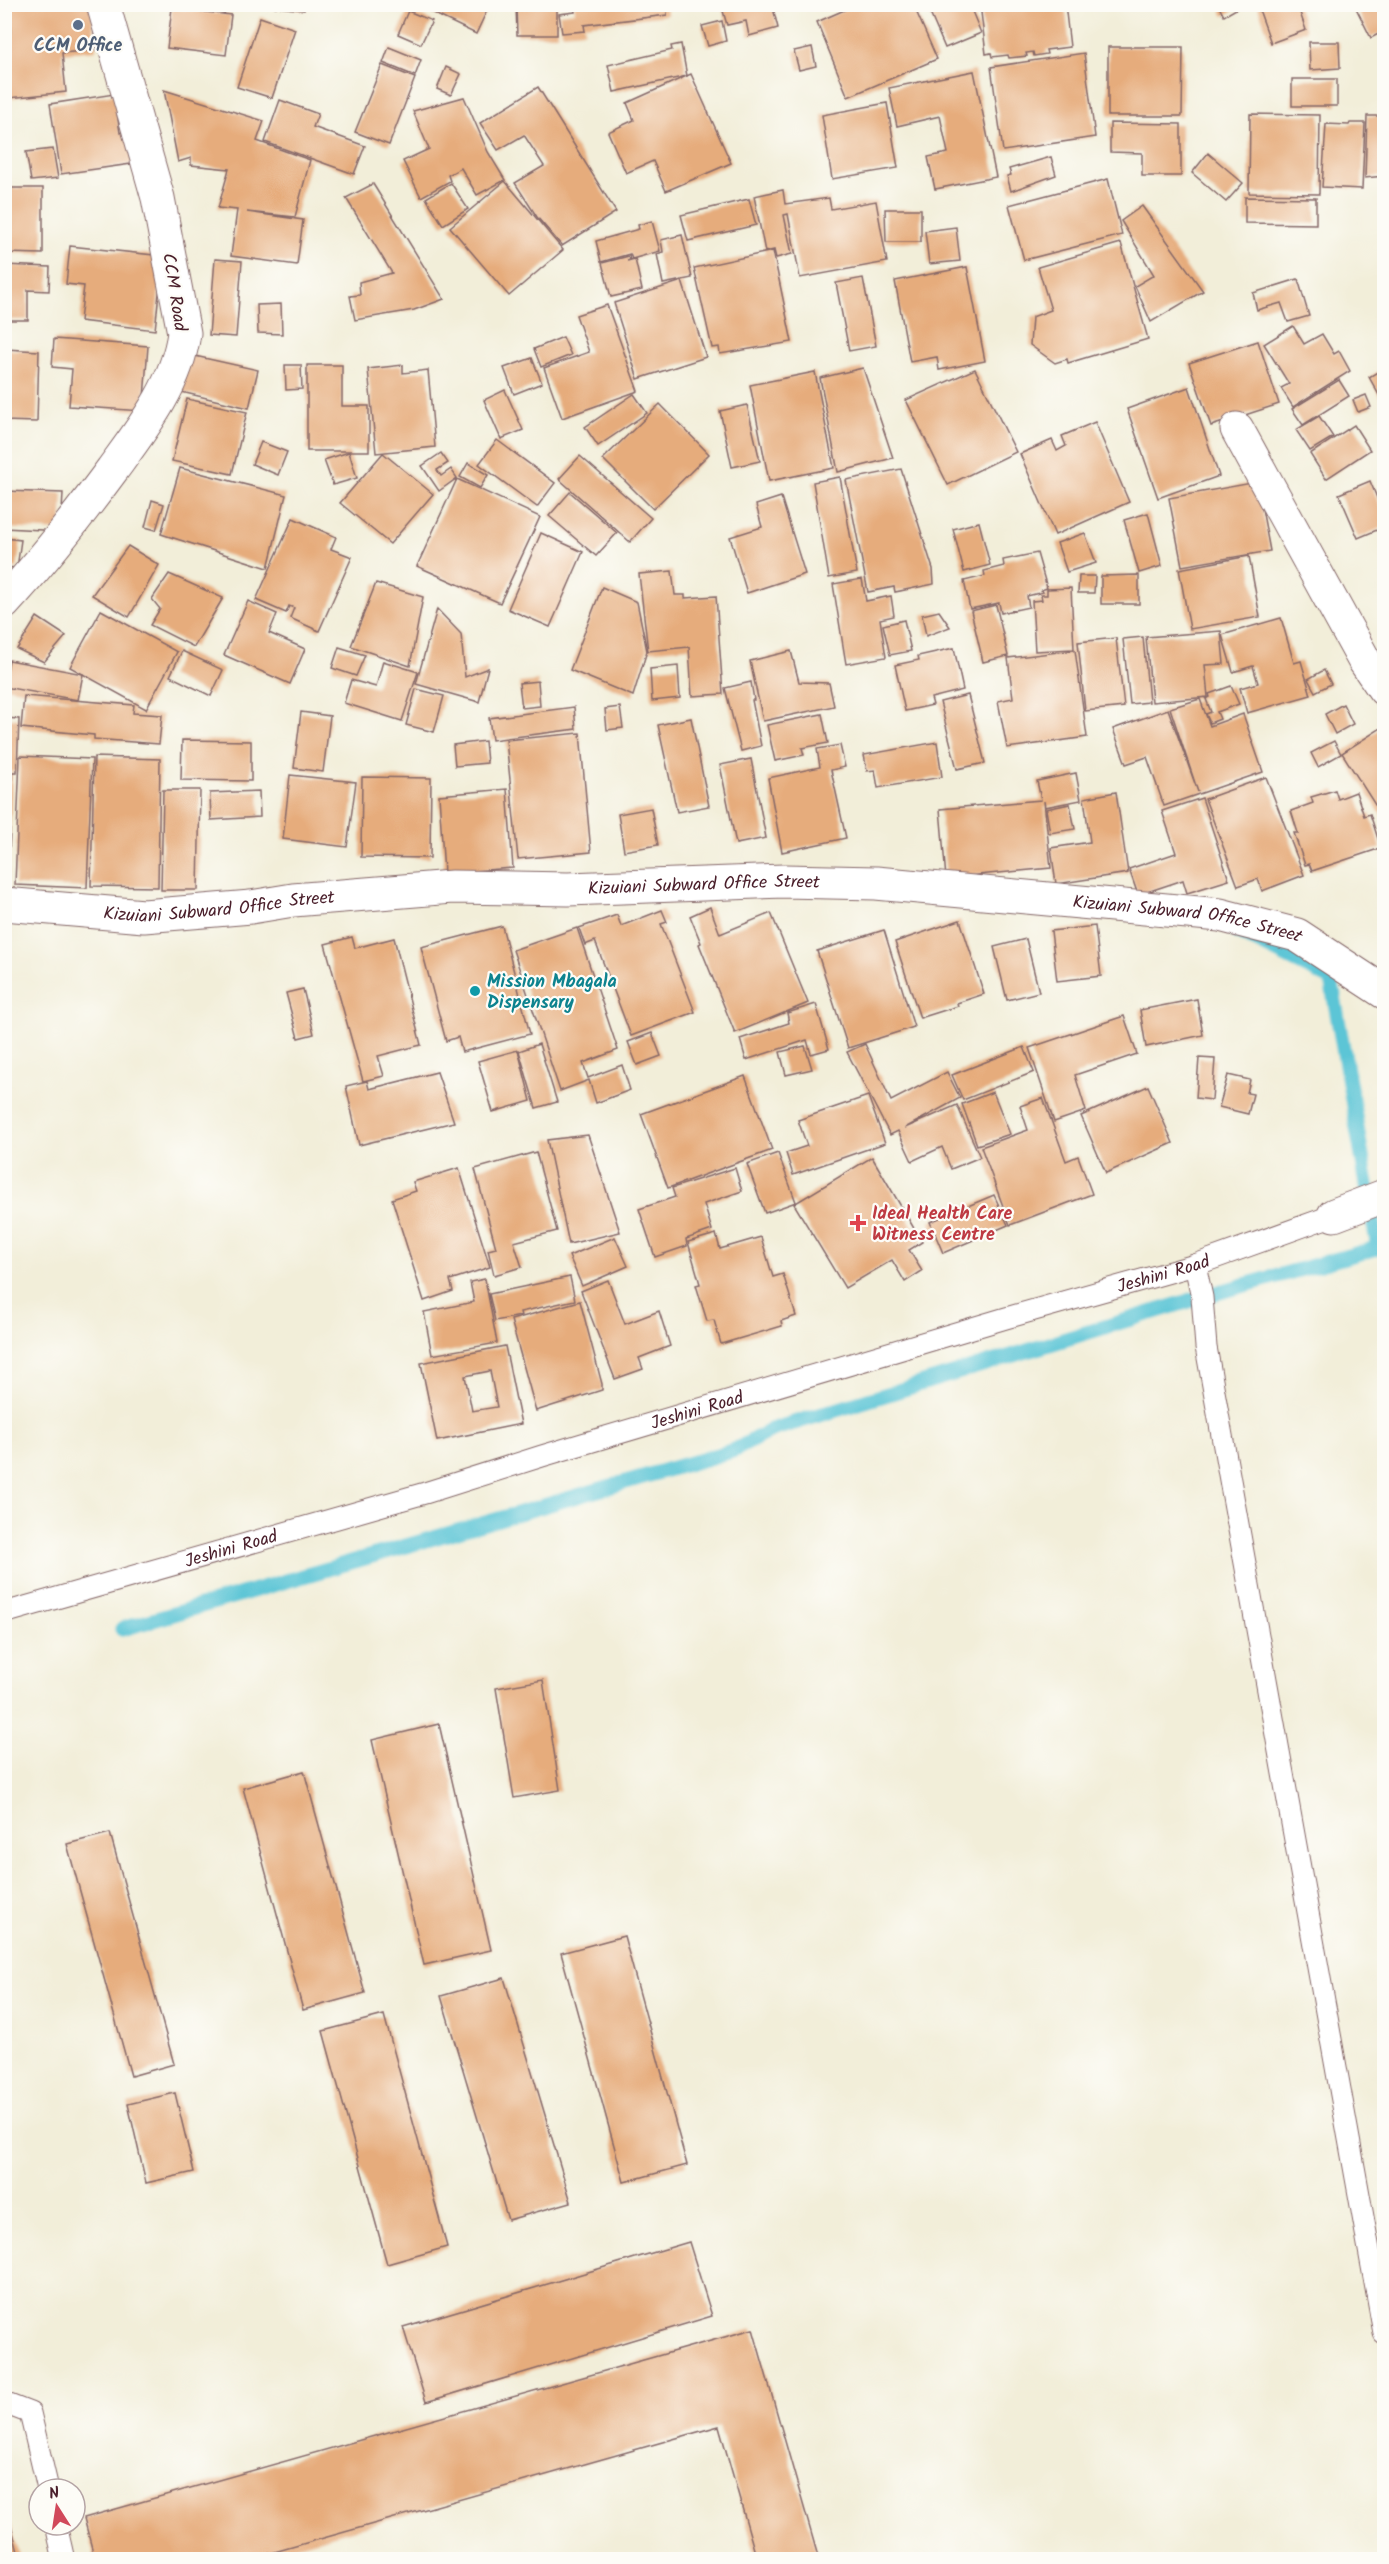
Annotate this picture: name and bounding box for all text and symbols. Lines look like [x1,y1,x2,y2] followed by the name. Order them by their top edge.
[71,18,85,32] marker: CCM Office
[34,32,123,61] place label: CCM Office
[153,251,194,335] street label: CCM Road
[587,868,821,904] street label: Kizuiani Subward Office Street
[102,884,337,932] street label: Kizuiani Subward Office Street
[1071,888,1309,952] street label: Kizuiani Subward Office Street
[487,968,617,1018] place label: Mission Mbagala Dispensary
[468,984,482,998] marker: Mission Mbagala Dispensary
[872,1200,1012,1250] place label: Ideal Health Care Witness Centre
[849,1214,867,1232] marker: Ideal Health Care Witness Centre
[1114,1247,1215,1302] street label: Jeshini Road
[647,1384,748,1439] street label: Jeshini Road
[182,1522,282,1577] street label: Jeshini Road
[27,2477,87,2537] north arrow
[47,2481,62,2507] text: N

